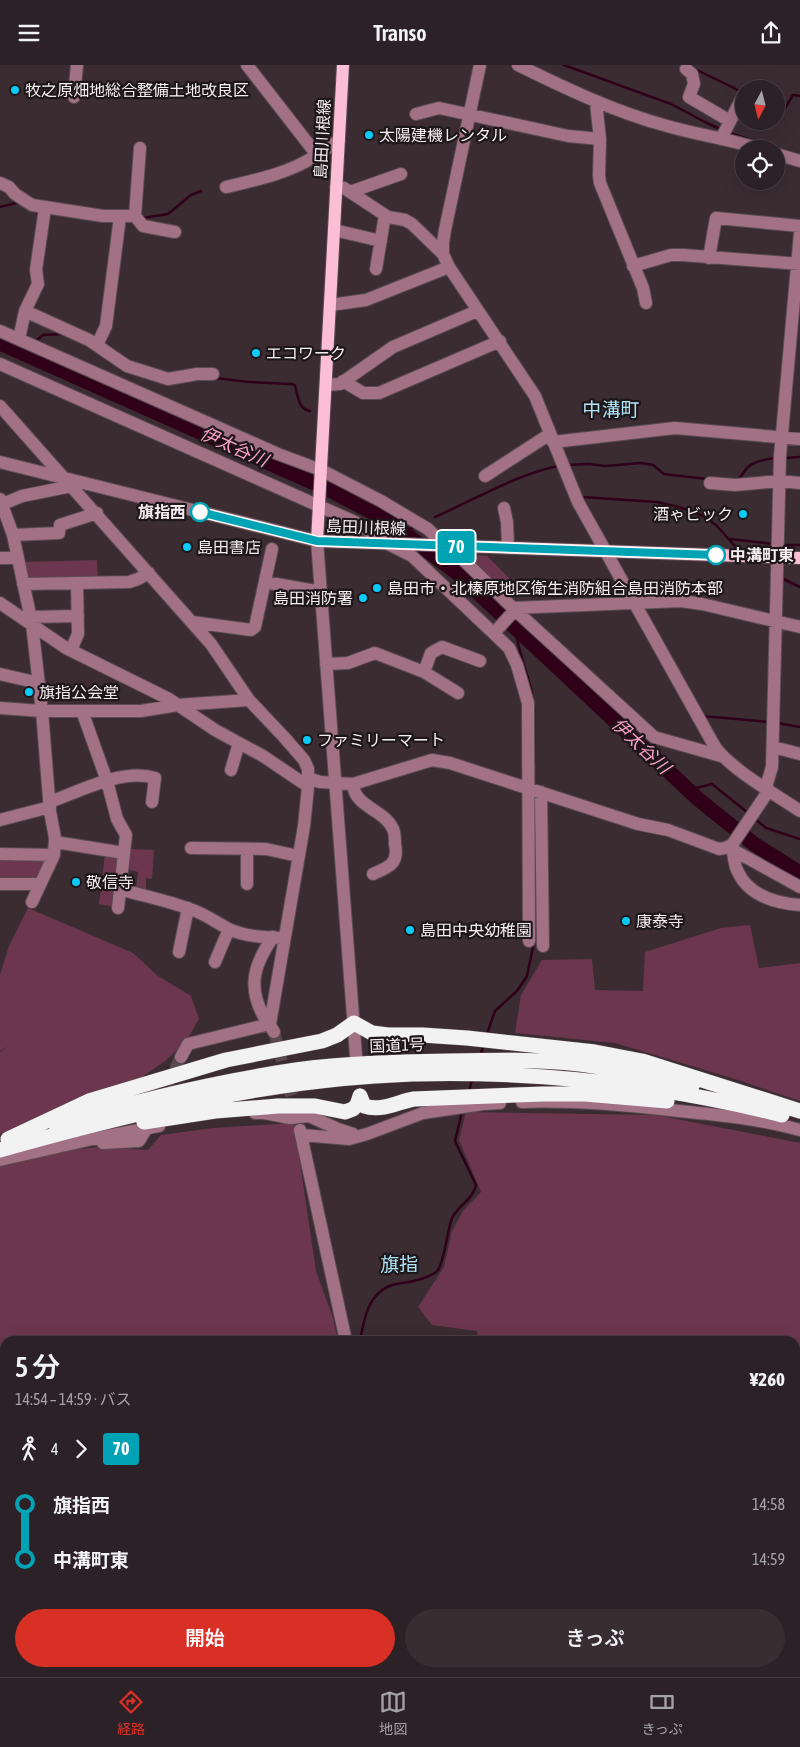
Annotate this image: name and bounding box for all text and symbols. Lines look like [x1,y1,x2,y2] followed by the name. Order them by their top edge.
[15,19,43,47] icon: menu
[757,19,785,47] icon: share
[373,20,427,46] text: Transo
[735,80,785,130] north arrow
[735,80,785,190] map controls
[25,81,249,99] place label: 牧之原畑地総合整備土地改良区
[9,84,21,96] marker: 牧之原畑地総合整備土地改良区
[311,99,333,179] street label: 島田川根線
[379,126,507,144] place label: 太陽建機レンタル
[363,129,375,141] marker: 太陽建機レンタル
[735,140,785,190] button: locate
[266,344,346,362] place label: エコワーク
[250,347,262,359] marker: エコワーク
[582,398,640,420] district label: 中溝町
[197,422,273,472] water label: 伊太谷川
[190,502,210,522] marker: 旗指西
[138,503,186,521] place label: 旗指西
[653,505,733,523] place label: 酒ゃビック
[737,508,749,520] marker: 酒ゃビック
[326,517,406,537] street label: 島田川根線
[434,531,478,563] line badge: 70
[448,536,464,557] text: 70
[197,538,261,556] place label: 島田書店
[181,541,193,553] marker: 島田書店
[706,545,726,565] marker: 中溝町東
[730,546,794,564] place label: 中溝町東
[387,579,723,597] place label: 島田市・北榛原地区衛生消防組合島田消防本部
[371,582,383,594] marker: 島田市・北榛原地区衛生消防組合島田消防本部
[273,589,353,607] place label: 島田消防署
[357,592,369,604] marker: 島田消防署
[39,683,119,701] place label: 旗指公会堂
[23,686,35,698] marker: 旗指公会堂
[608,713,676,779] water label: 伊太谷川
[317,731,445,749] place label: ファミリーマート
[301,734,313,746] marker: ファミリーマート
[86,873,134,891] place label: 敬信寺
[70,876,82,888] marker: 敬信寺
[636,912,684,930] place label: 康泰寺
[620,915,632,927] marker: 康泰寺
[420,921,532,939] place label: 島田中央幼稚園
[404,924,416,936] marker: 島田中央幼稚園
[369,1035,425,1055] street label: 国道1号
[380,1253,418,1275] district label: 旗指
[15,1351,60,1383] text: 5 分
[750,1368,785,1390] text: ¥260
[15,1390,131,1408] text: 14:54 – 14:59 · バス
[15,1435,43,1463] icon: walk
[67,1435,95,1463] icon: forward
[113,1438,129,1459] text: 70
[51,1440,59,1458] text: 4
[53,1494,110,1516] text: 旗指西
[752,1495,785,1513] text: 14:58
[53,1549,129,1571] text: 中溝町東
[752,1550,785,1568] text: 14:59
[15,1609,395,1667] button: 開始
[405,1609,785,1667] button: きっぷ
[117,1688,145,1738] tab: 経路
[379,1688,407,1738] tab: 地図
[641,1688,683,1738] tab: きっぷ

